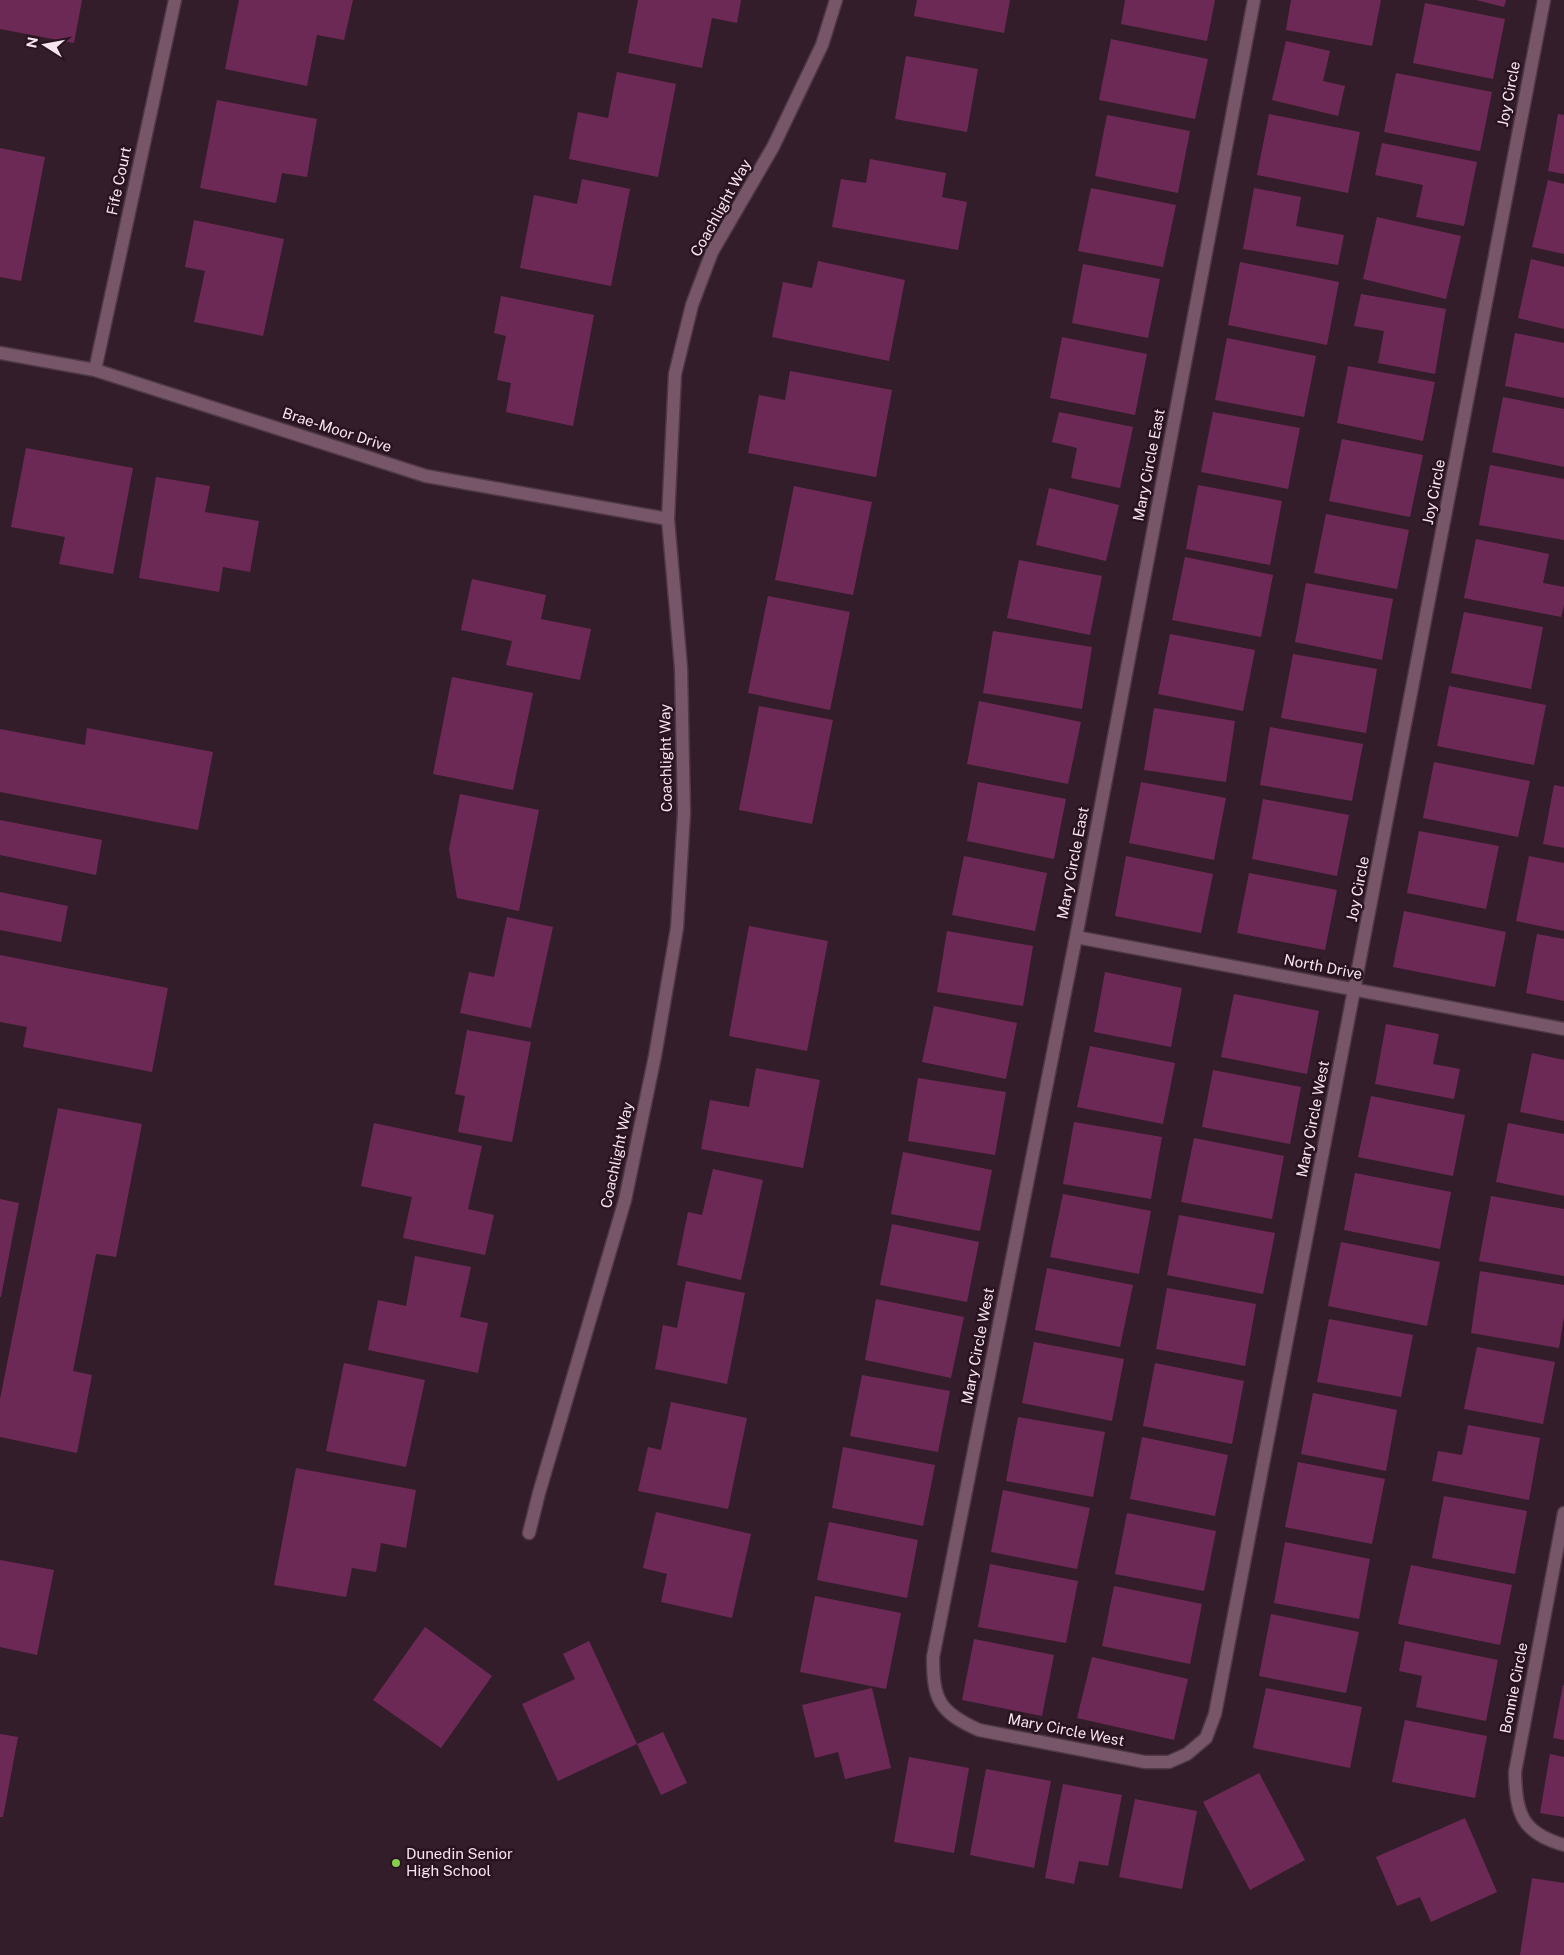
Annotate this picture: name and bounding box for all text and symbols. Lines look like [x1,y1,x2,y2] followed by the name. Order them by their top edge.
[20,20,70,70] north arrow
[23,36,41,49] text: N
[1494,60,1523,128] street label: Joy Circle
[103,145,134,217] street label: Fife Court
[687,156,754,259] street label: Coachlight Way
[280,404,394,455] street label: Brae-Moor Drive
[1129,407,1168,523] street label: Mary Circle East
[1419,458,1448,526] street label: Joy Circle
[656,704,675,812] street label: Coachlight Way
[1053,805,1092,921] street label: Mary Circle East
[1343,855,1372,923] street label: Joy Circle
[1283,951,1364,982] street label: North Drive
[1293,1059,1332,1179] street label: Mary Circle West
[597,1100,636,1210] street label: Coachlight Way
[958,1286,997,1406] street label: Mary Circle West
[1496,1641,1531,1735] street label: Bonnie Circle
[1006,1710,1126,1749] street label: Mary Circle West
[406,1845,513,1879] place label: Dunedin Senior High School
[390,1857,402,1869] marker: Dunedin Senior High School

